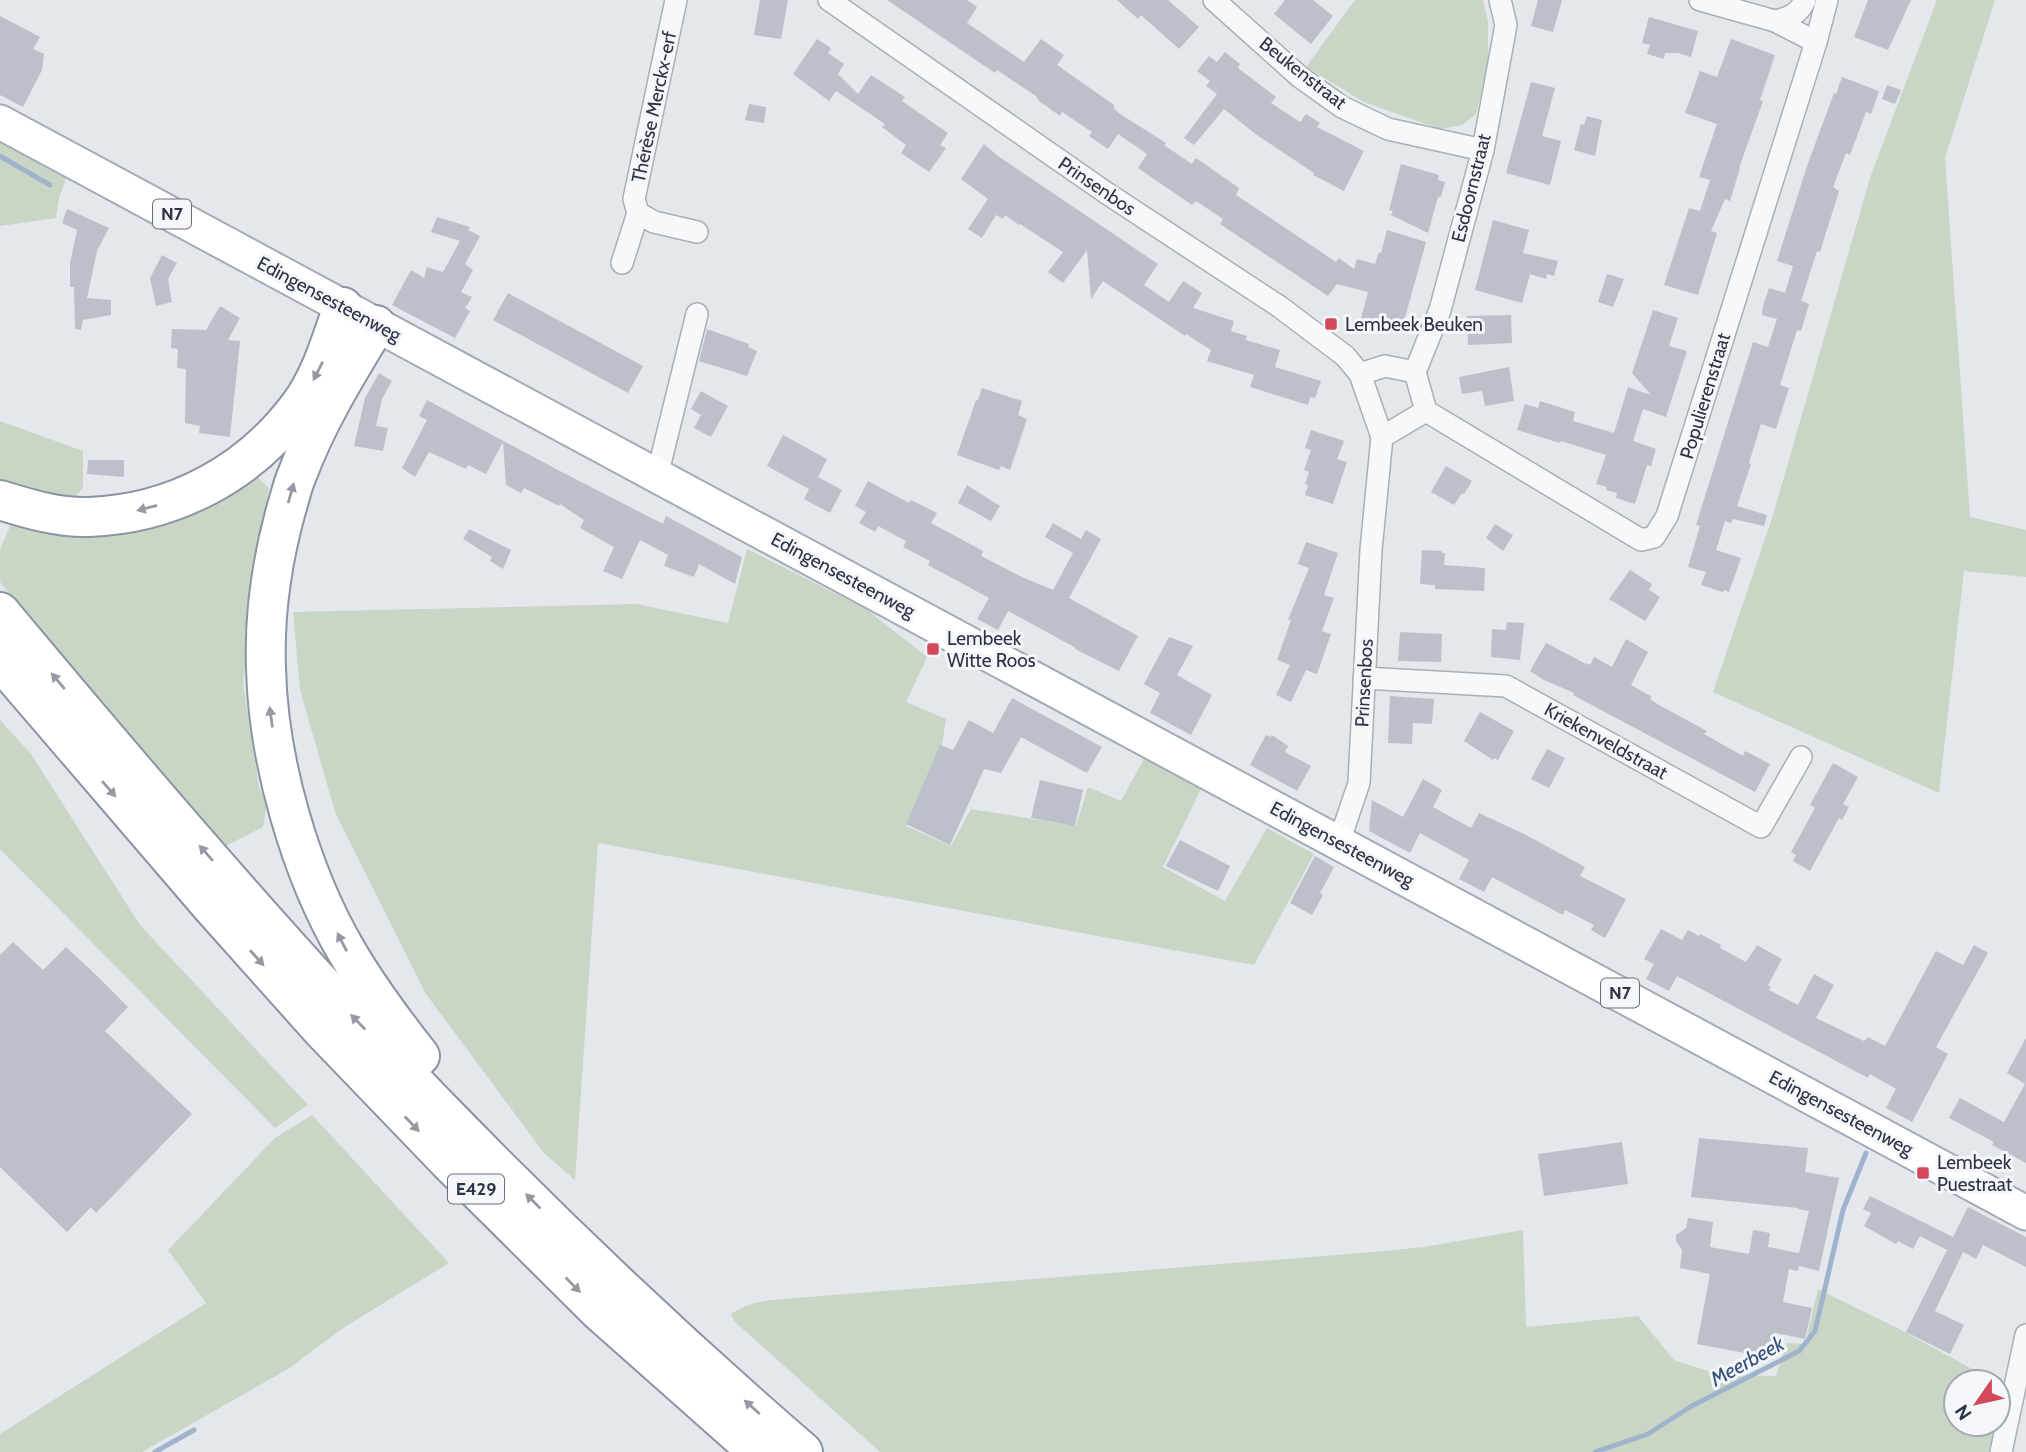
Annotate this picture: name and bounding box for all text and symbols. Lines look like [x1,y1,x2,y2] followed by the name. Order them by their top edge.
[627,29,681,185] street label: Thérèse Merckx-erf
[1255,32,1352,114] street label: Beukenstraat
[1446,131,1496,245] street label: Esdoornstraat
[1054,152,1140,220] street label: Prinsenbos
[153,200,191,229] road number: N7
[253,251,405,347] street label: Edingensesteenweg
[1345,313,1483,336] place label: Lembeek Beuken
[1323,316,1339,332] marker: Lembeek Beuken
[1675,330,1735,462] street label: Populierenstraat
[313,361,325,381] one-way arrow
[287,482,297,503] one-way arrow
[136,503,158,514] one-way arrow
[767,527,919,623] street label: Edingensesteenweg
[947,627,1036,672] place label: Lembeek Witte Roos
[1350,638,1378,728] street label: Prinsenbos
[925,641,941,657] marker: Lembeek Witte Roos
[51,672,66,689] one-way arrow
[1540,698,1672,785] street label: Kriekenveldstraat
[265,706,276,728] one-way arrow
[101,780,116,797] one-way arrow
[1266,796,1418,892] street label: Edingensesteenweg
[199,845,214,862] one-way arrow
[337,932,348,952] one-way arrow
[249,949,265,967] one-way arrow
[1601,978,1639,1008] road number: N7
[350,1014,367,1031] one-way arrow
[1765,1065,1917,1161] street label: Edingensesteenweg
[404,1115,420,1132] one-way arrow
[1937,1151,2013,1196] place label: Lembeek Puestraat
[1915,1165,1931,1181] marker: Lembeek Puestraat
[448,1174,504,1204] road number: E429
[524,1192,541,1209] one-way arrow
[565,1276,581,1293] one-way arrow
[1705,1330,1789,1392] water label: Meerbeek
[1942,1368,2012,1438] north arrow
[743,1400,760,1415] one-way arrow
[1950,1400,1977,1424] text: N

